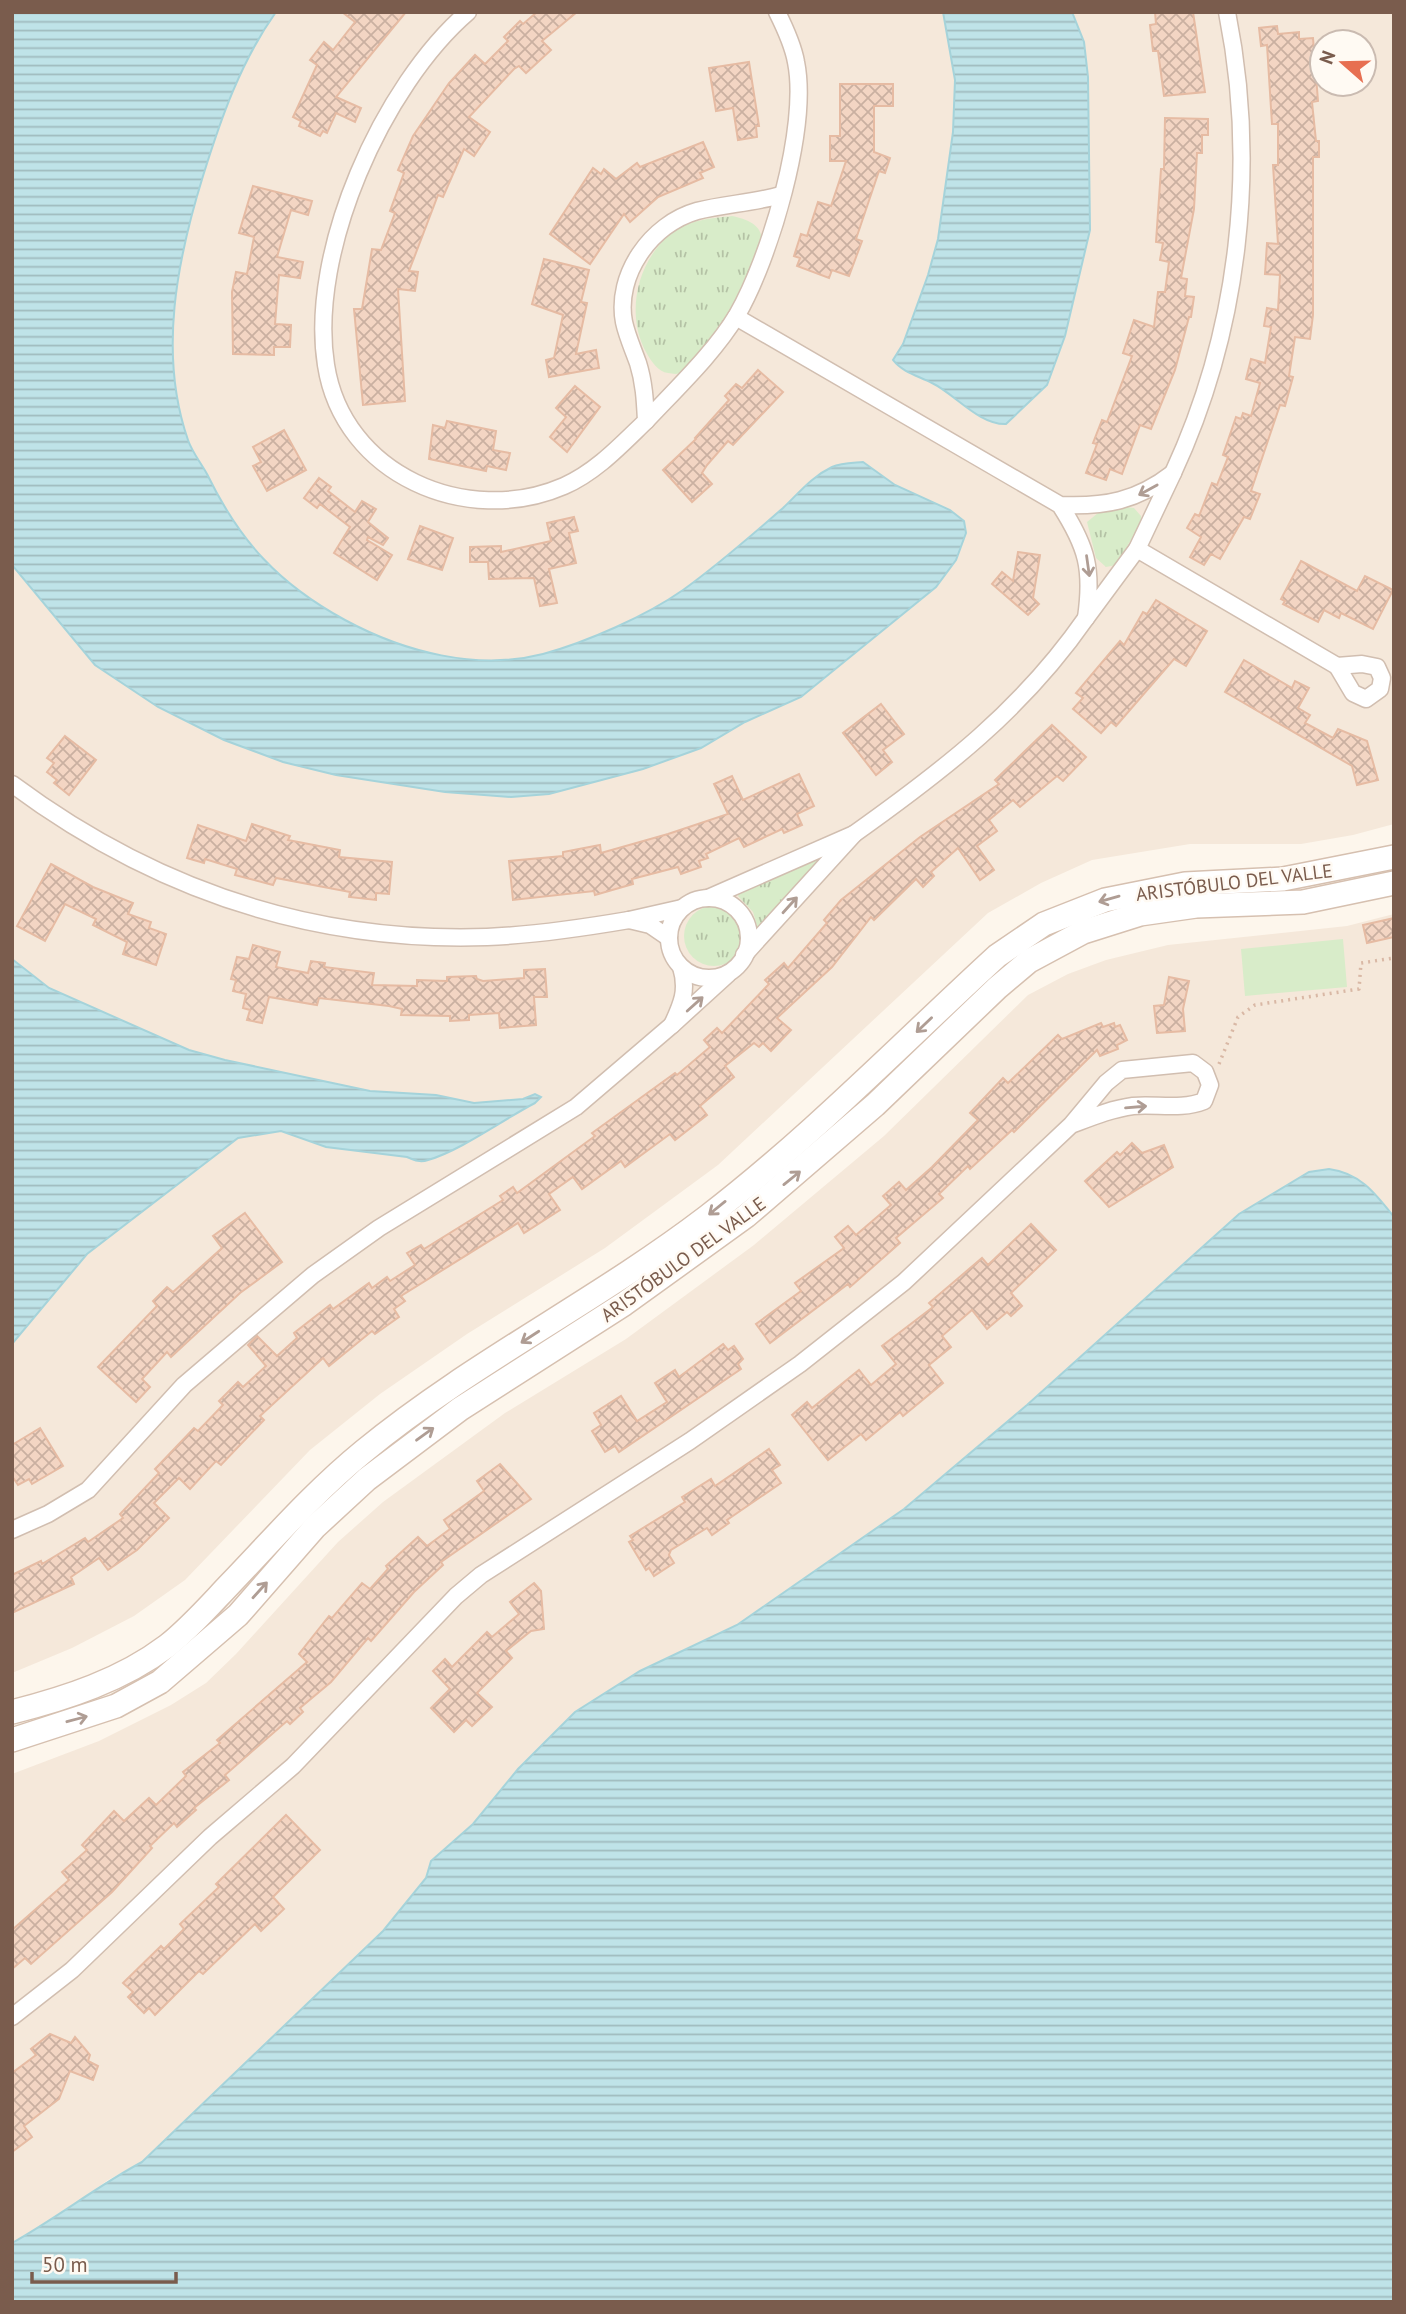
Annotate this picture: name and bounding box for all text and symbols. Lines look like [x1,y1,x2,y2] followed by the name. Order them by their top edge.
[1308,28,1378,98] north arrow
[1314,47,1340,67] text: N
[1139,483,1159,497] one-way arrow
[1082,554,1095,577] one-way arrow
[1134,858,1334,906] street label: ARISTÓBULO DEL VALLE
[1098,893,1121,906] one-way arrow
[782,897,799,914] one-way arrow
[686,996,704,1012] one-way arrow
[915,1016,932,1033] one-way arrow
[1124,1100,1147,1113] one-way arrow
[782,1170,800,1186] one-way arrow
[596,1191,770,1327] street label: ARISTÓBULO DEL VALLE
[709,1201,727,1216] one-way arrow
[521,1330,540,1345] one-way arrow
[415,1427,434,1441] one-way arrow
[252,1581,268,1599] one-way arrow
[65,1712,88,1725] one-way arrow
[32,2240,175,2284] scale bar
[42,2251,88,2278] text: 50 m

